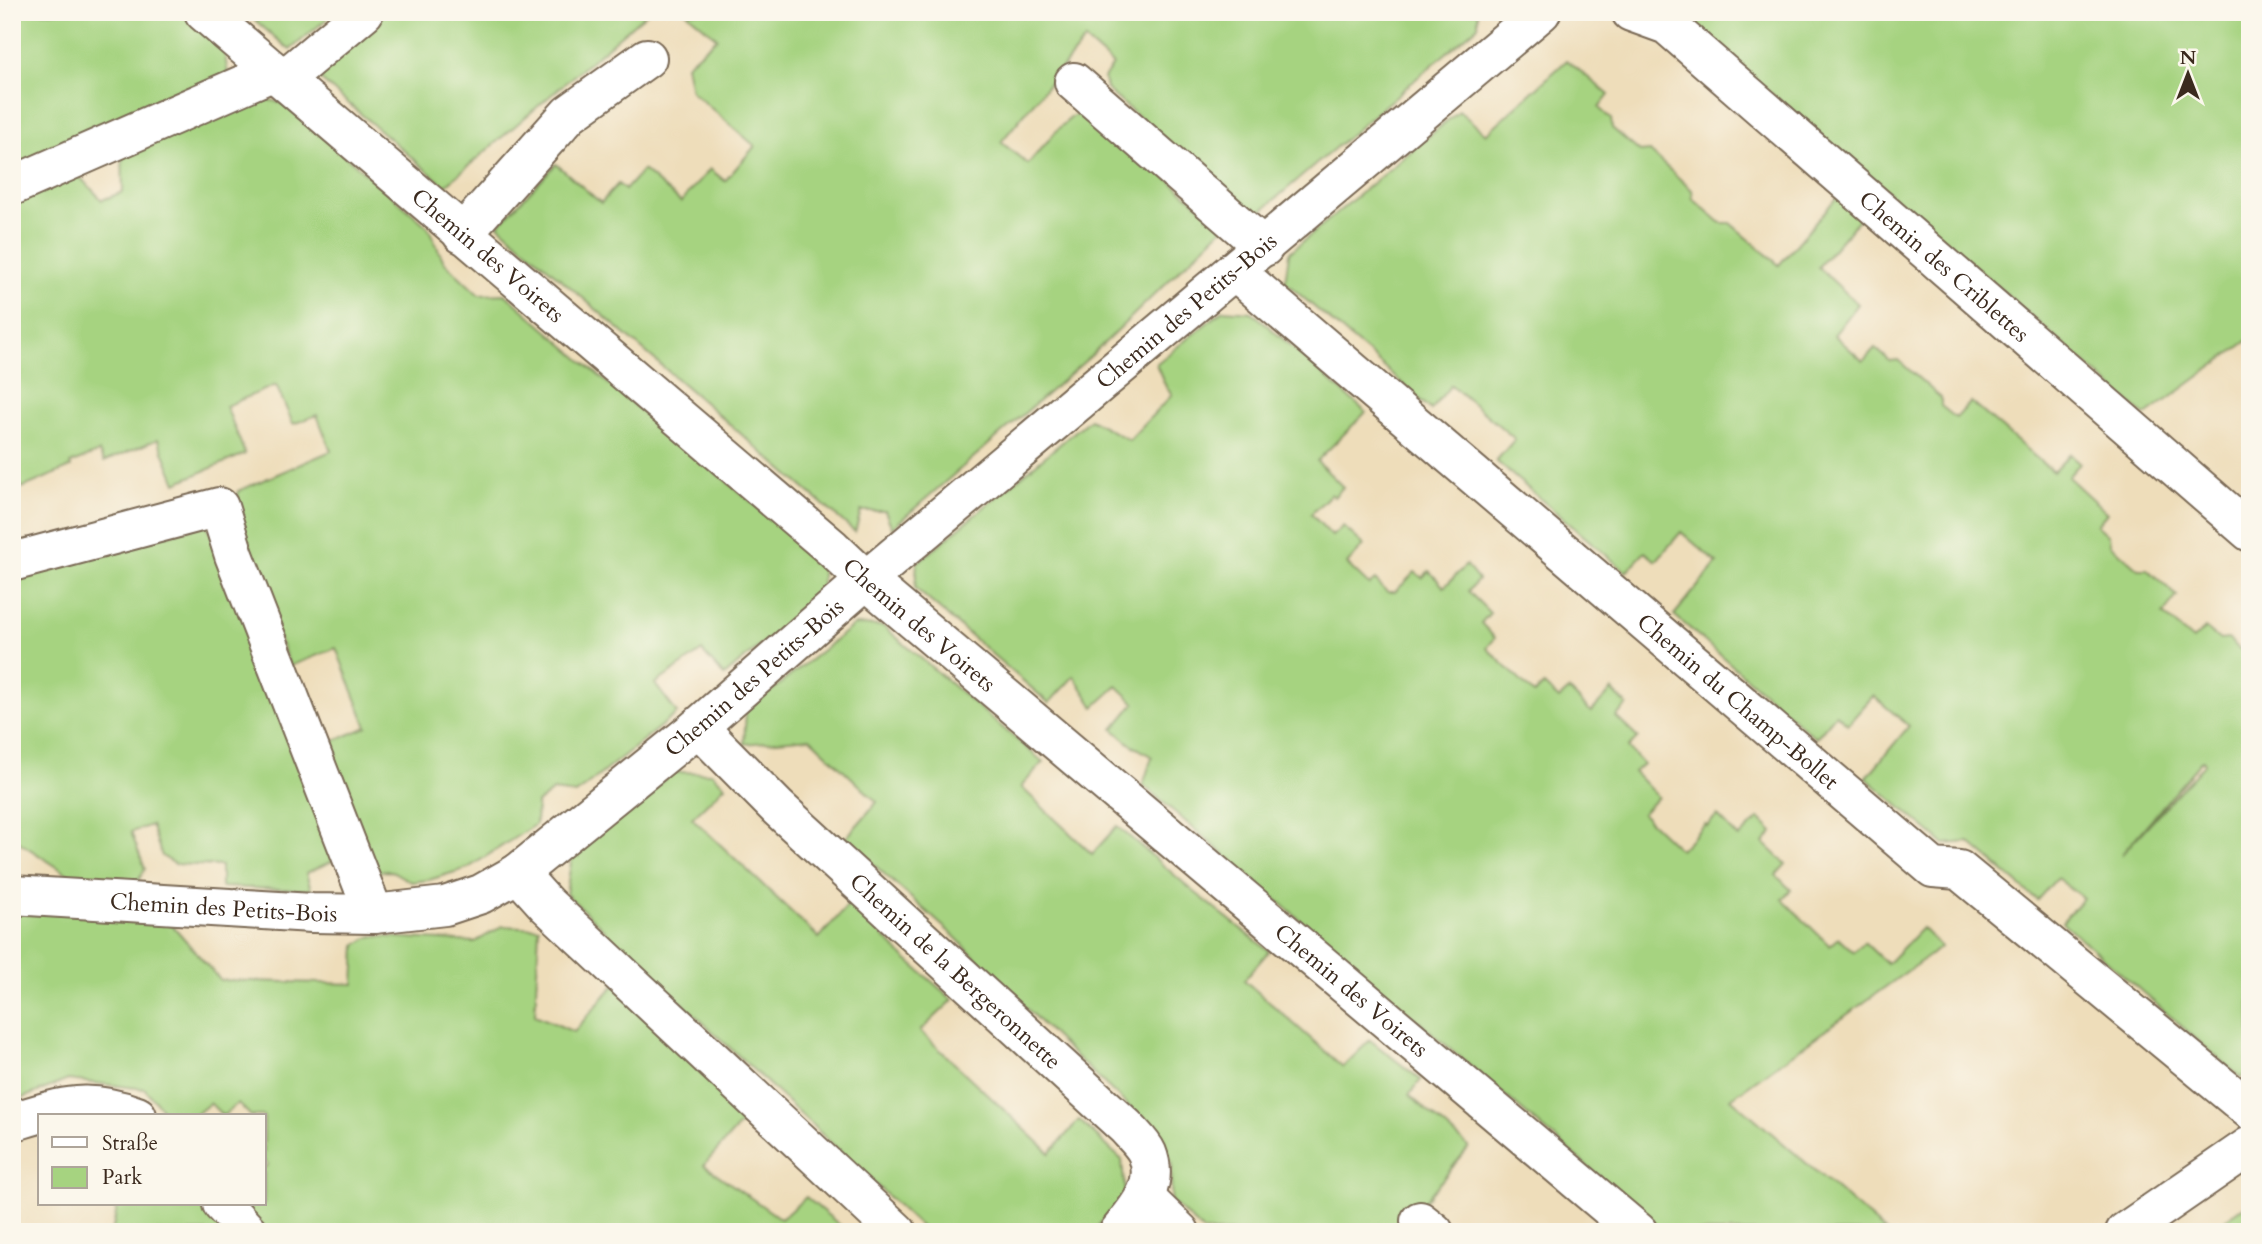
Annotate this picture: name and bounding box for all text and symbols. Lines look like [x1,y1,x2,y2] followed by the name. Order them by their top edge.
[2154,38,2224,108] north arrow
[2180,45,2197,71] text: N
[405,181,571,330] street label: Chemin des Voirets
[1852,184,2036,349] street label: Chemin des Criblettes
[1089,226,1284,396] street label: Chemin des Petits-Bois
[836,551,1002,699] street label: Chemin des Voirets
[658,591,850,764] street label: Chemin des Petits-Bois
[1630,606,1845,797] street label: Chemin du Champ-Bollet
[843,866,1068,1076] street label: Chemin de la Bergeronnette
[109,886,338,929] street label: Chemin des Petits-Bois
[1268,917,1435,1064] street label: Chemin des Voirets
[38,1114,266,1206] legend
[102,1129,158,1158] text: Straße
[102,1163,143,1192] text: Park

